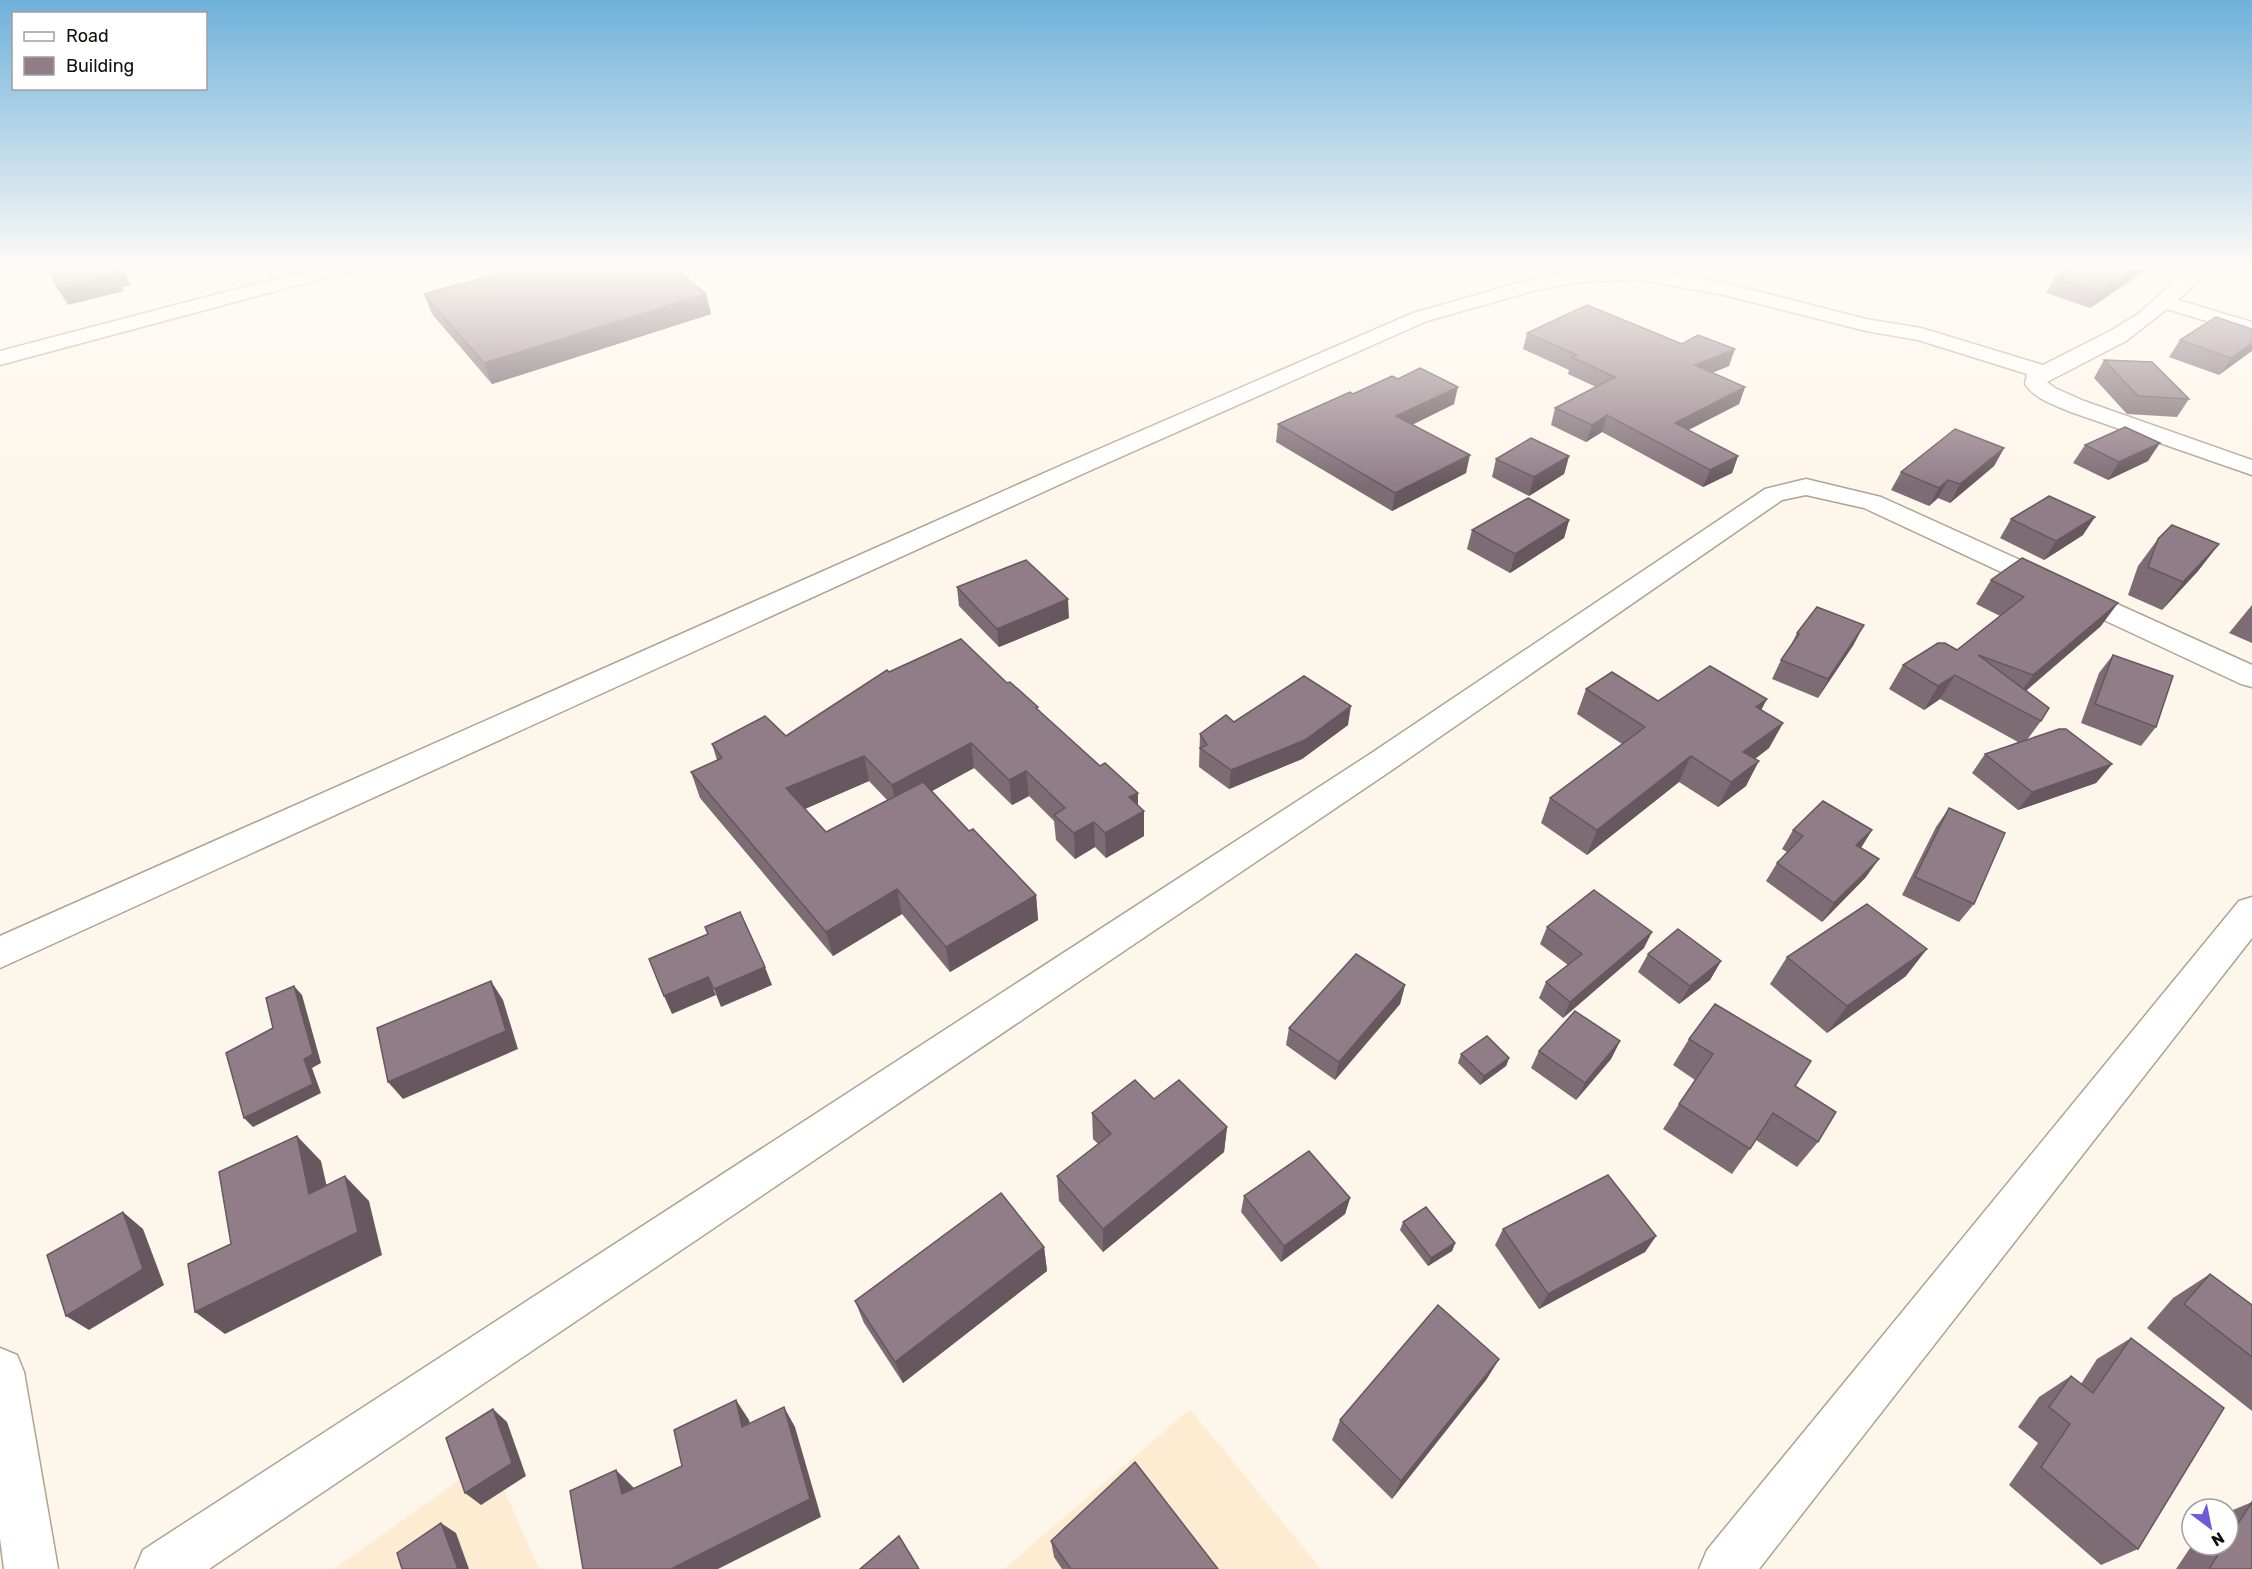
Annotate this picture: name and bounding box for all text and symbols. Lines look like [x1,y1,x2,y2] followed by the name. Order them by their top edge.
[12,12,207,90] legend
[66,25,109,47] text: Road
[66,55,134,77] text: Building
[2180,1497,2240,1557] north arrow
[2208,1528,2228,1550] text: N

